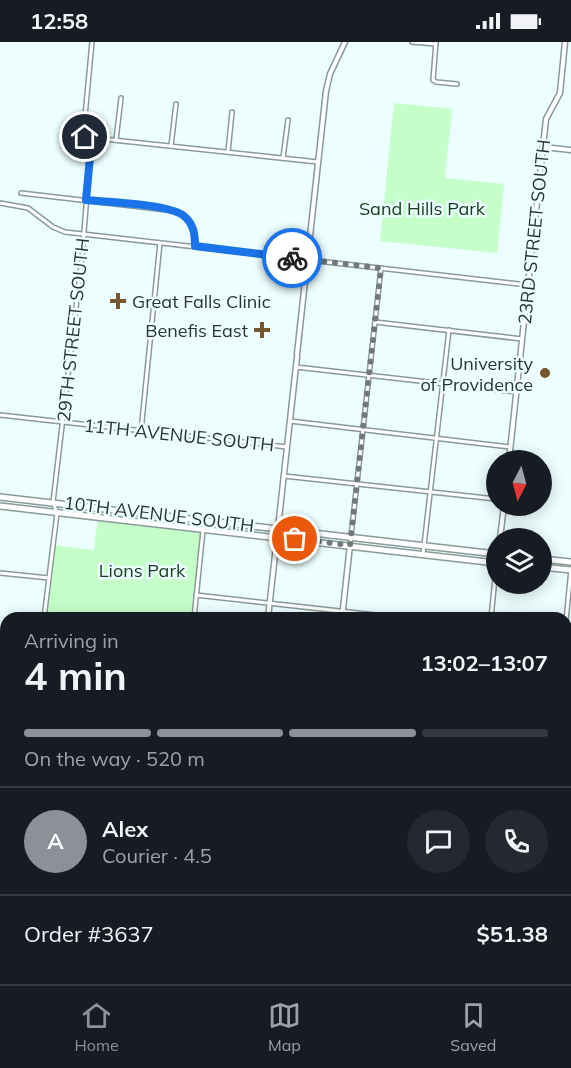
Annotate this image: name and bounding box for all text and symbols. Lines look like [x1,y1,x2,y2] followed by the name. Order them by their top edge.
[30,7,88,35] text: 12:58
[59,111,110,162] pin
[68,120,101,153] icon: home
[513,138,555,326] street label: 23RD STREET SOUTH
[359,197,486,220] park label: Sand Hills Park
[262,228,322,288] courier
[52,237,94,423] street label: 29TH STREET SOUTH
[276,242,309,275] icon: bike
[132,290,271,313] place label: Great Falls Clinic
[109,292,127,310] marker: Great Falls Clinic
[145,319,248,342] place label: Benefis East
[253,321,271,339] marker: Benefis East
[420,352,533,396] place label: University of Providence
[538,366,552,380] marker: University of Providence
[83,414,275,456] street label: 11TH AVENUE SOUTH
[486,450,552,516] north arrow
[486,450,552,594] map controls
[63,491,255,537] street label: 10TH AVENUE SOUTH
[269,513,320,564] pin
[278,522,311,555] icon: bag
[486,528,552,594] button: layers
[99,559,186,582] park label: Lions Park
[24,628,119,653] text: Arriving in
[420,649,548,677] text: 13:02–13:07
[24,651,127,700] text: 4 min
[24,746,205,771] text: On the way · 520 m
[407,810,470,873] button: chat
[485,810,548,873] button: phone
[102,815,148,843] text: Alex
[47,827,64,855] text: A
[102,843,212,868] text: Courier · 4.5
[24,920,154,948] text: Order #3637
[477,920,548,948] text: $51.38
[75,999,119,1055] tab: Home
[268,999,301,1055] tab: Map
[450,999,496,1055] tab: Saved

